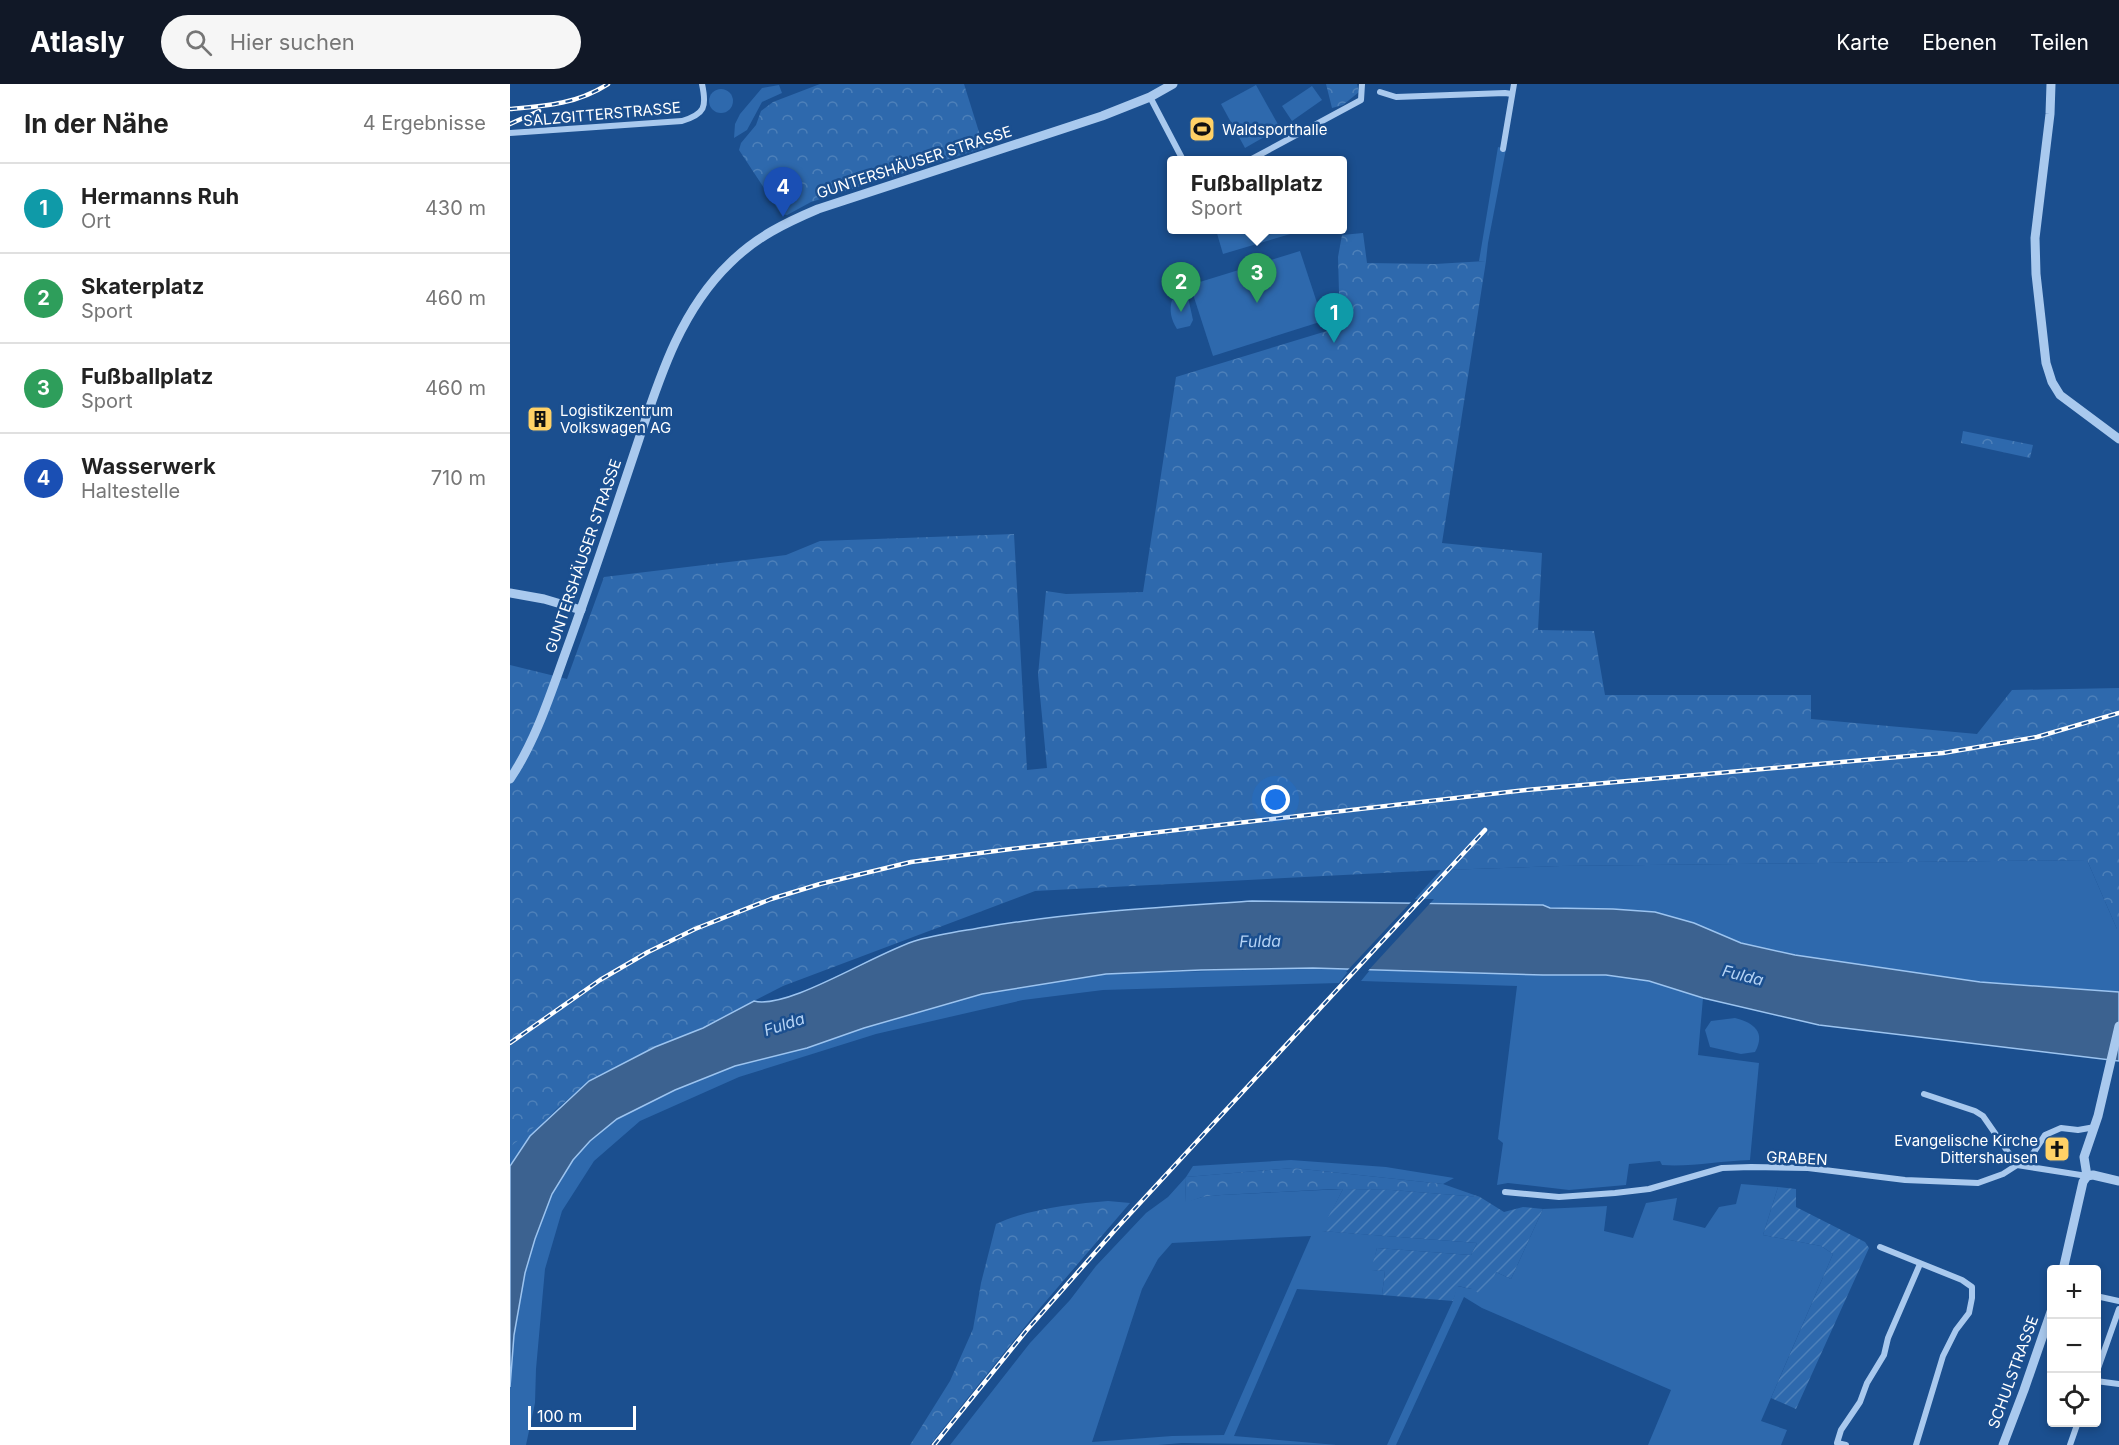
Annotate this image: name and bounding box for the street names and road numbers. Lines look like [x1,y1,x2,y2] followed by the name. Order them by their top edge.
[522,98,682,130] street label: SALZGITTERSTRASSE
[814,121,1014,203] street label: GUNTERSHÄUSER STRASSE
[541,456,625,656] street label: GUNTERSHÄUSER STRASSE
[1766,1147,1828,1169] street label: GRABEN
[1984,1313,2042,1431] street label: SCHULSTRASSE

